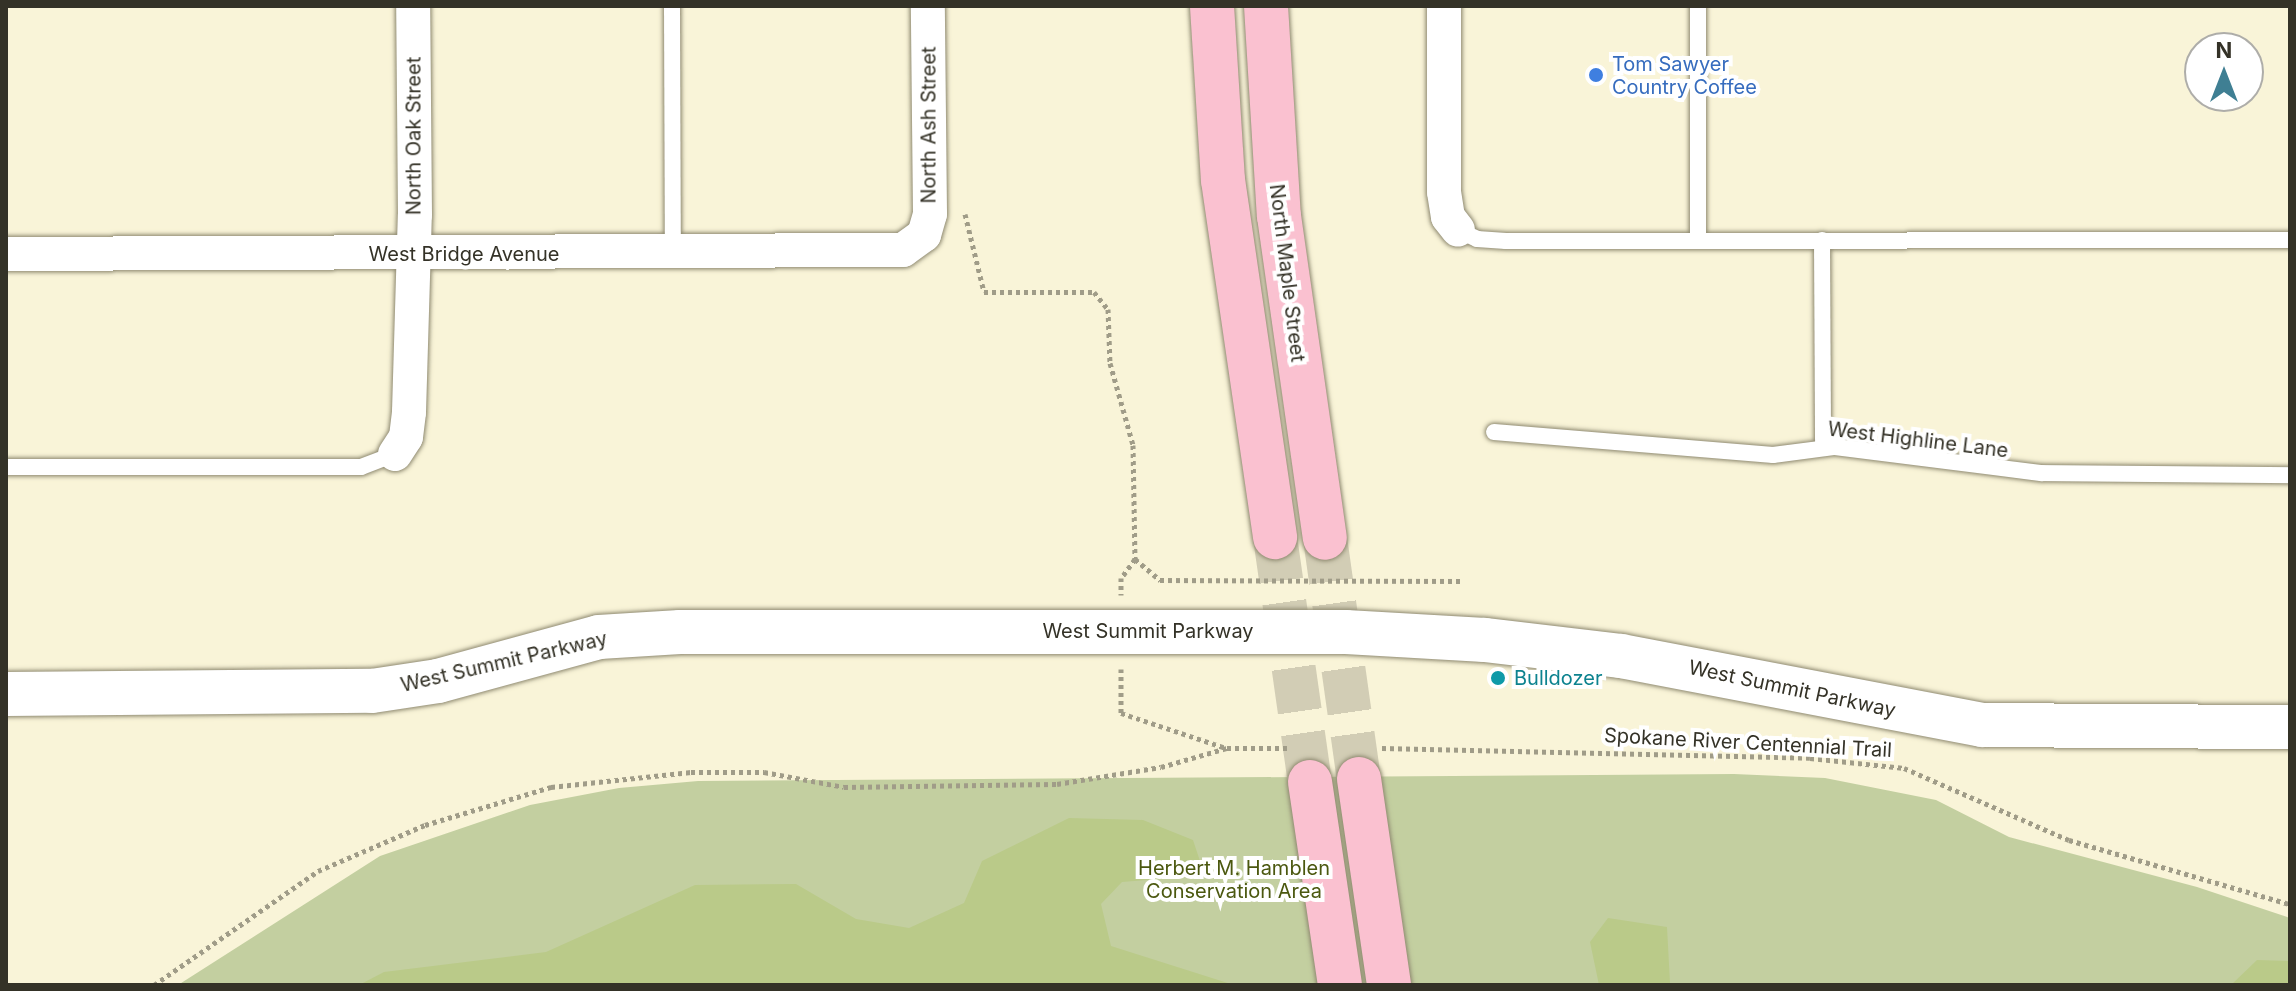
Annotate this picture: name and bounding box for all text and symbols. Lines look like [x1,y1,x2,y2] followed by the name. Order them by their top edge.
[2184,32,2264,112] north arrow
[2216,37,2232,63] text: N
[917,46,941,204] street label: North Ash Street
[1612,52,1757,99] place label: Tom Sawyer Country Coffee
[402,57,426,215] street label: North Oak Street
[1587,66,1605,84] marker: Tom Sawyer Country Coffee
[1264,183,1310,363] street label: North Maple Street
[369,242,559,266] street label: West Bridge Avenue
[1826,417,2010,463] street label: West Highline Lane
[1042,619,1254,643] street label: West Summit Parkway
[398,627,610,697] street label: West Summit Parkway
[1686,655,1898,723] street label: West Summit Parkway
[1514,666,1602,690] place label: Bulldozer
[1489,669,1507,687] marker: Bulldozer
[1603,723,1893,763] street label: Spokane River Centennial Trail
[1138,857,1330,904] park label: Herbert M. Hamblen Conservation Area

